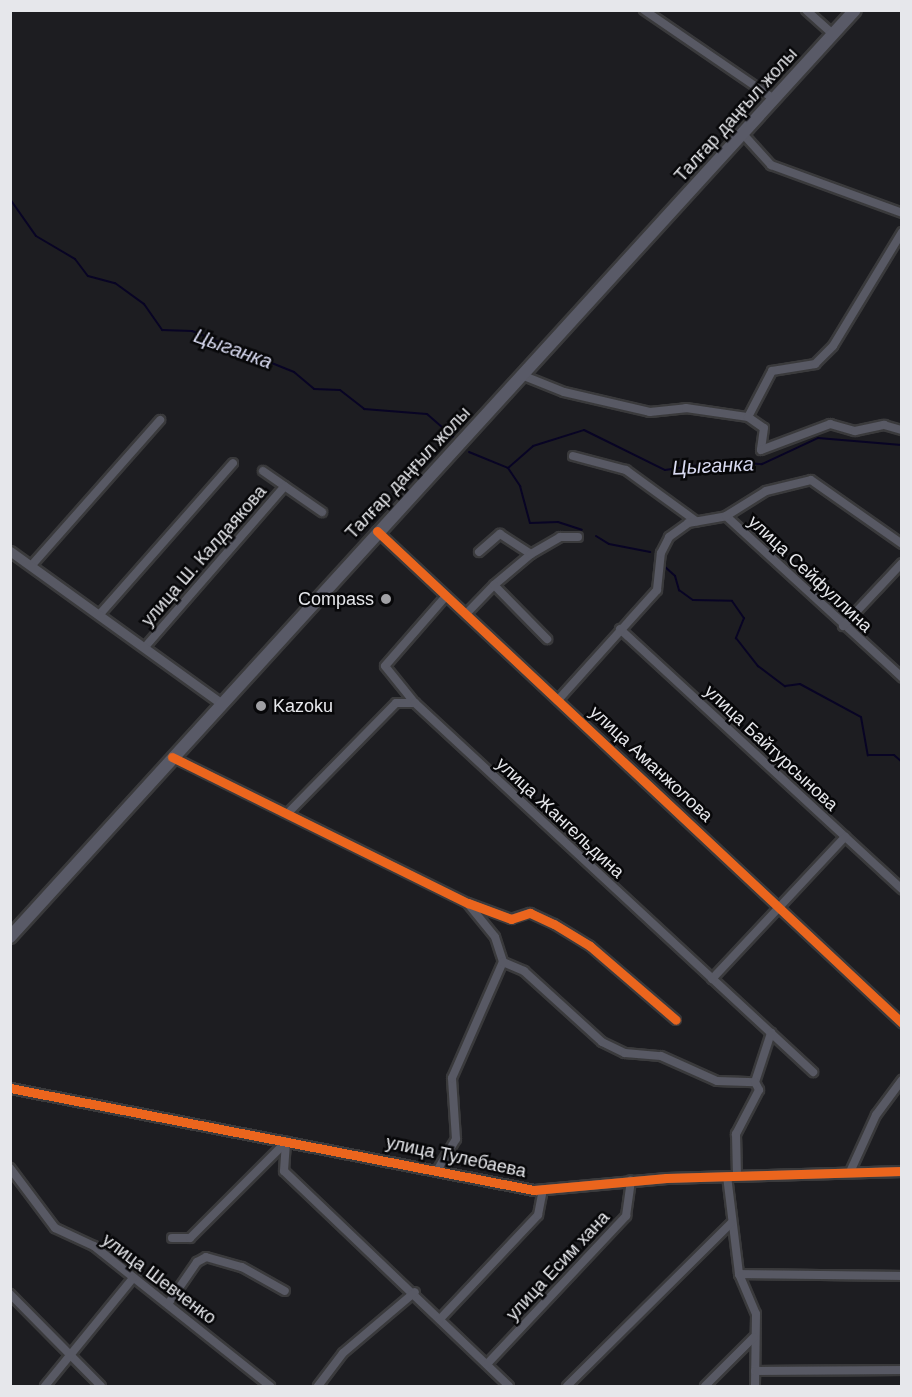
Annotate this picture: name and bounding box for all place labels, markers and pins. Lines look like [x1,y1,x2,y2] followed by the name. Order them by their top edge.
[298,588,374,610] place label: Compass
[379,592,393,606] marker: Compass
[273,695,333,717] place label: Kazoku
[254,699,268,713] marker: Kazoku

